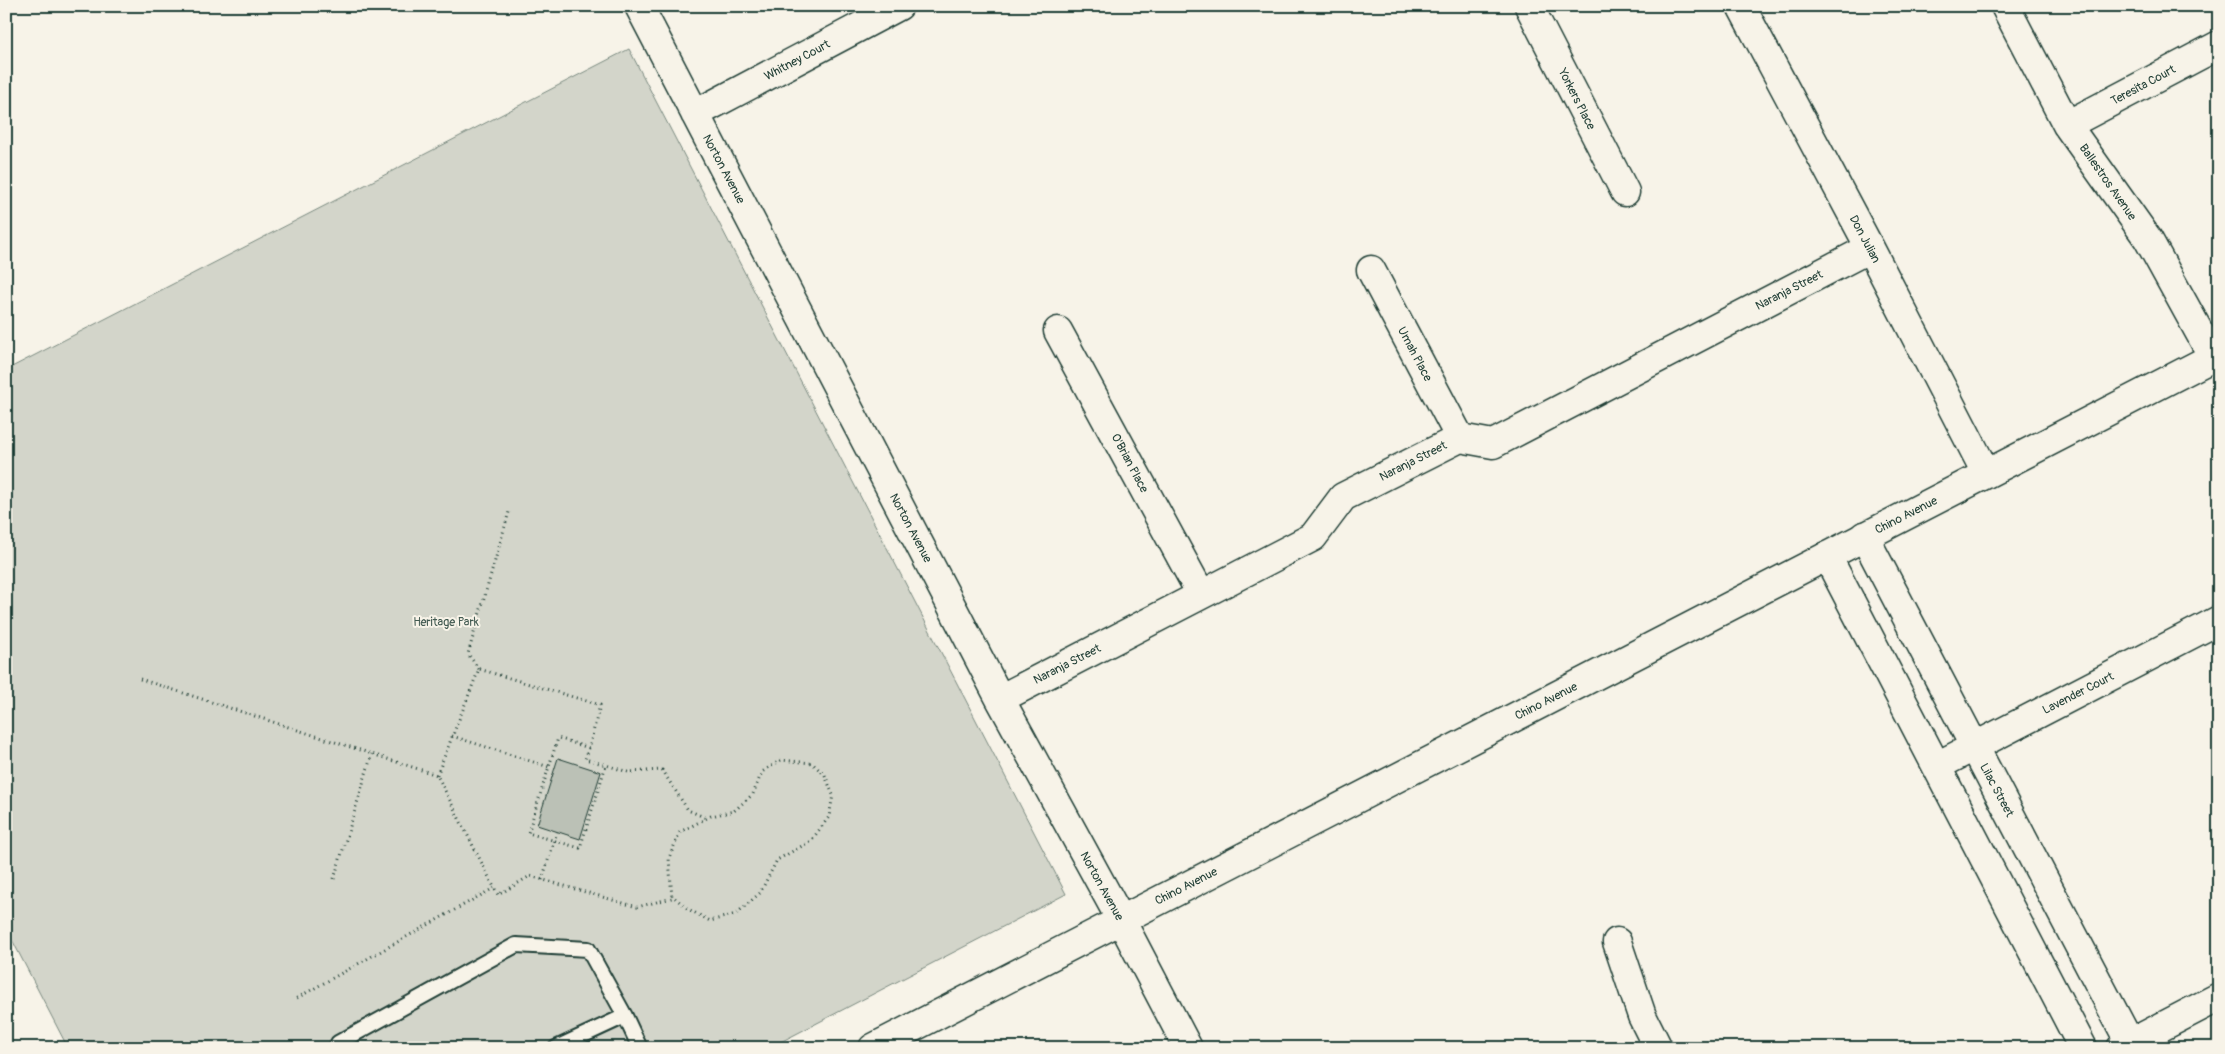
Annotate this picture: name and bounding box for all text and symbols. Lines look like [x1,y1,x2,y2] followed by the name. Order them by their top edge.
[762,37,833,84] street label: Whitney Court
[2108,62,2178,109] street label: Teresita Court
[1554,65,1598,132] street label: Yorkers Place
[699,132,748,207] street label: Norton Avenue
[2076,141,2139,223] street label: Ballestros Avenue
[1846,213,1883,266] street label: Don Julian
[1753,267,1826,314] street label: Naranja Street
[1394,324,1435,384] street label: Umah Place
[1108,431,1151,495] street label: O'Brian Place
[1377,438,1450,485] street label: Naranja Street
[886,491,935,566] street label: Norton Avenue
[1872,493,1940,538] street label: Chino Avenue
[413,615,479,630] park label: Heritage Park
[1031,641,1104,688] street label: Naranja Street
[2040,669,2117,718] street label: Lavender Court
[1512,679,1580,724] street label: Chino Avenue
[1976,761,2017,820] street label: Lilac Street
[1077,849,1127,923] street label: Norton Avenue
[1152,864,1220,909] street label: Chino Avenue

